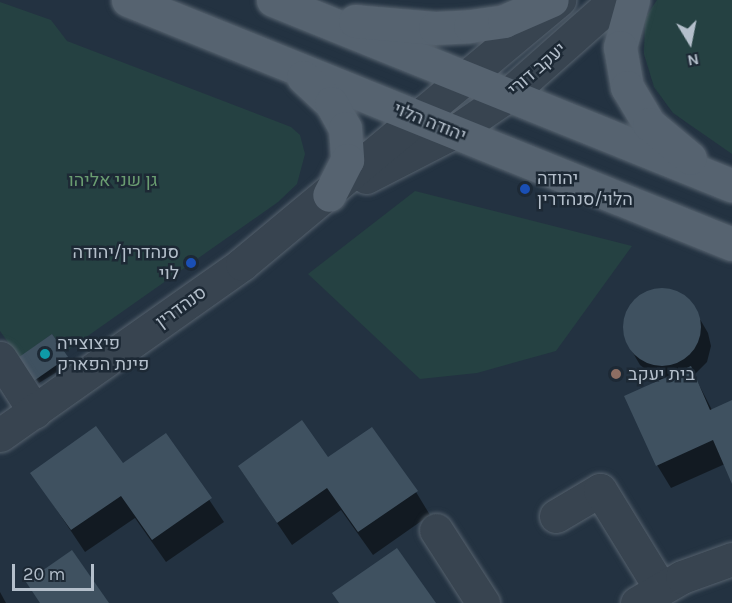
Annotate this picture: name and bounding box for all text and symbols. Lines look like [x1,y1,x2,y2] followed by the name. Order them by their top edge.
[660,12,720,72] north arrow
[504,38,570,100] street label: יעקב דורי
[686,50,701,71] text: N
[391,98,469,146] street label: יהודה הלוי
[537,168,633,210] place label: יהודה הלוי/סנהדרין
[68,169,158,191] park label: גן שני אליהו
[518,182,532,196] marker: יהודה הלוי/סנהדרין
[73,242,179,284] place label: סנהדרין/יהודה לוי
[184,256,198,270] marker: סנהדרין/יהודה לוי
[151,281,211,333] street label: סנהדרין
[57,333,149,376] place label: פיצוצייה פינת הפארק
[38,347,52,361] marker: פיצוצייה פינת הפארק
[628,363,695,385] place label: בית יעקב
[609,367,623,381] marker: בית יעקב
[15,552,98,590] scale bar
[23,563,65,585] text: 20 m

